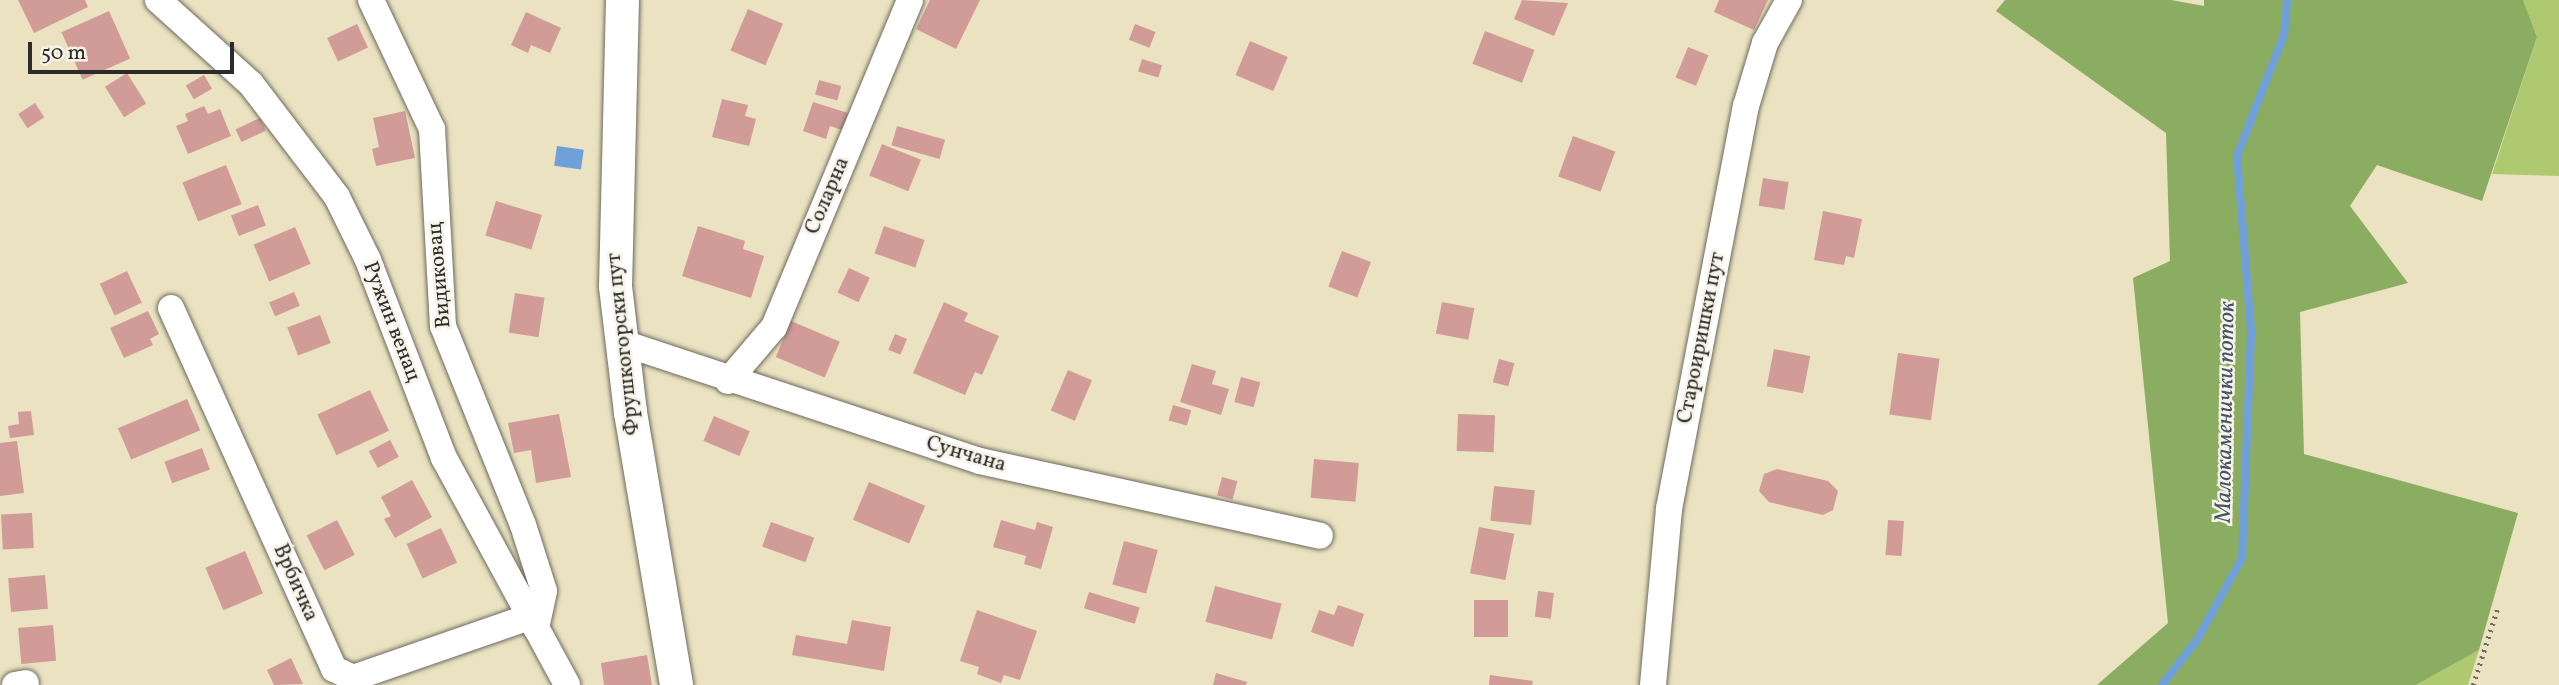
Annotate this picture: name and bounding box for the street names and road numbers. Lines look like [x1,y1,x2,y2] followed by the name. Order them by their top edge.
[800,154,856,238] street label: Соларна
[423,221,457,329] street label: Видиковац
[1673,250,1731,426] street label: Староиришки пут
[602,252,646,436] street label: Фрушкогорски пут
[356,258,426,386] street label: Ружин венац
[923,432,1009,478] street label: Сунчана
[267,540,323,626] street label: Врбичка

